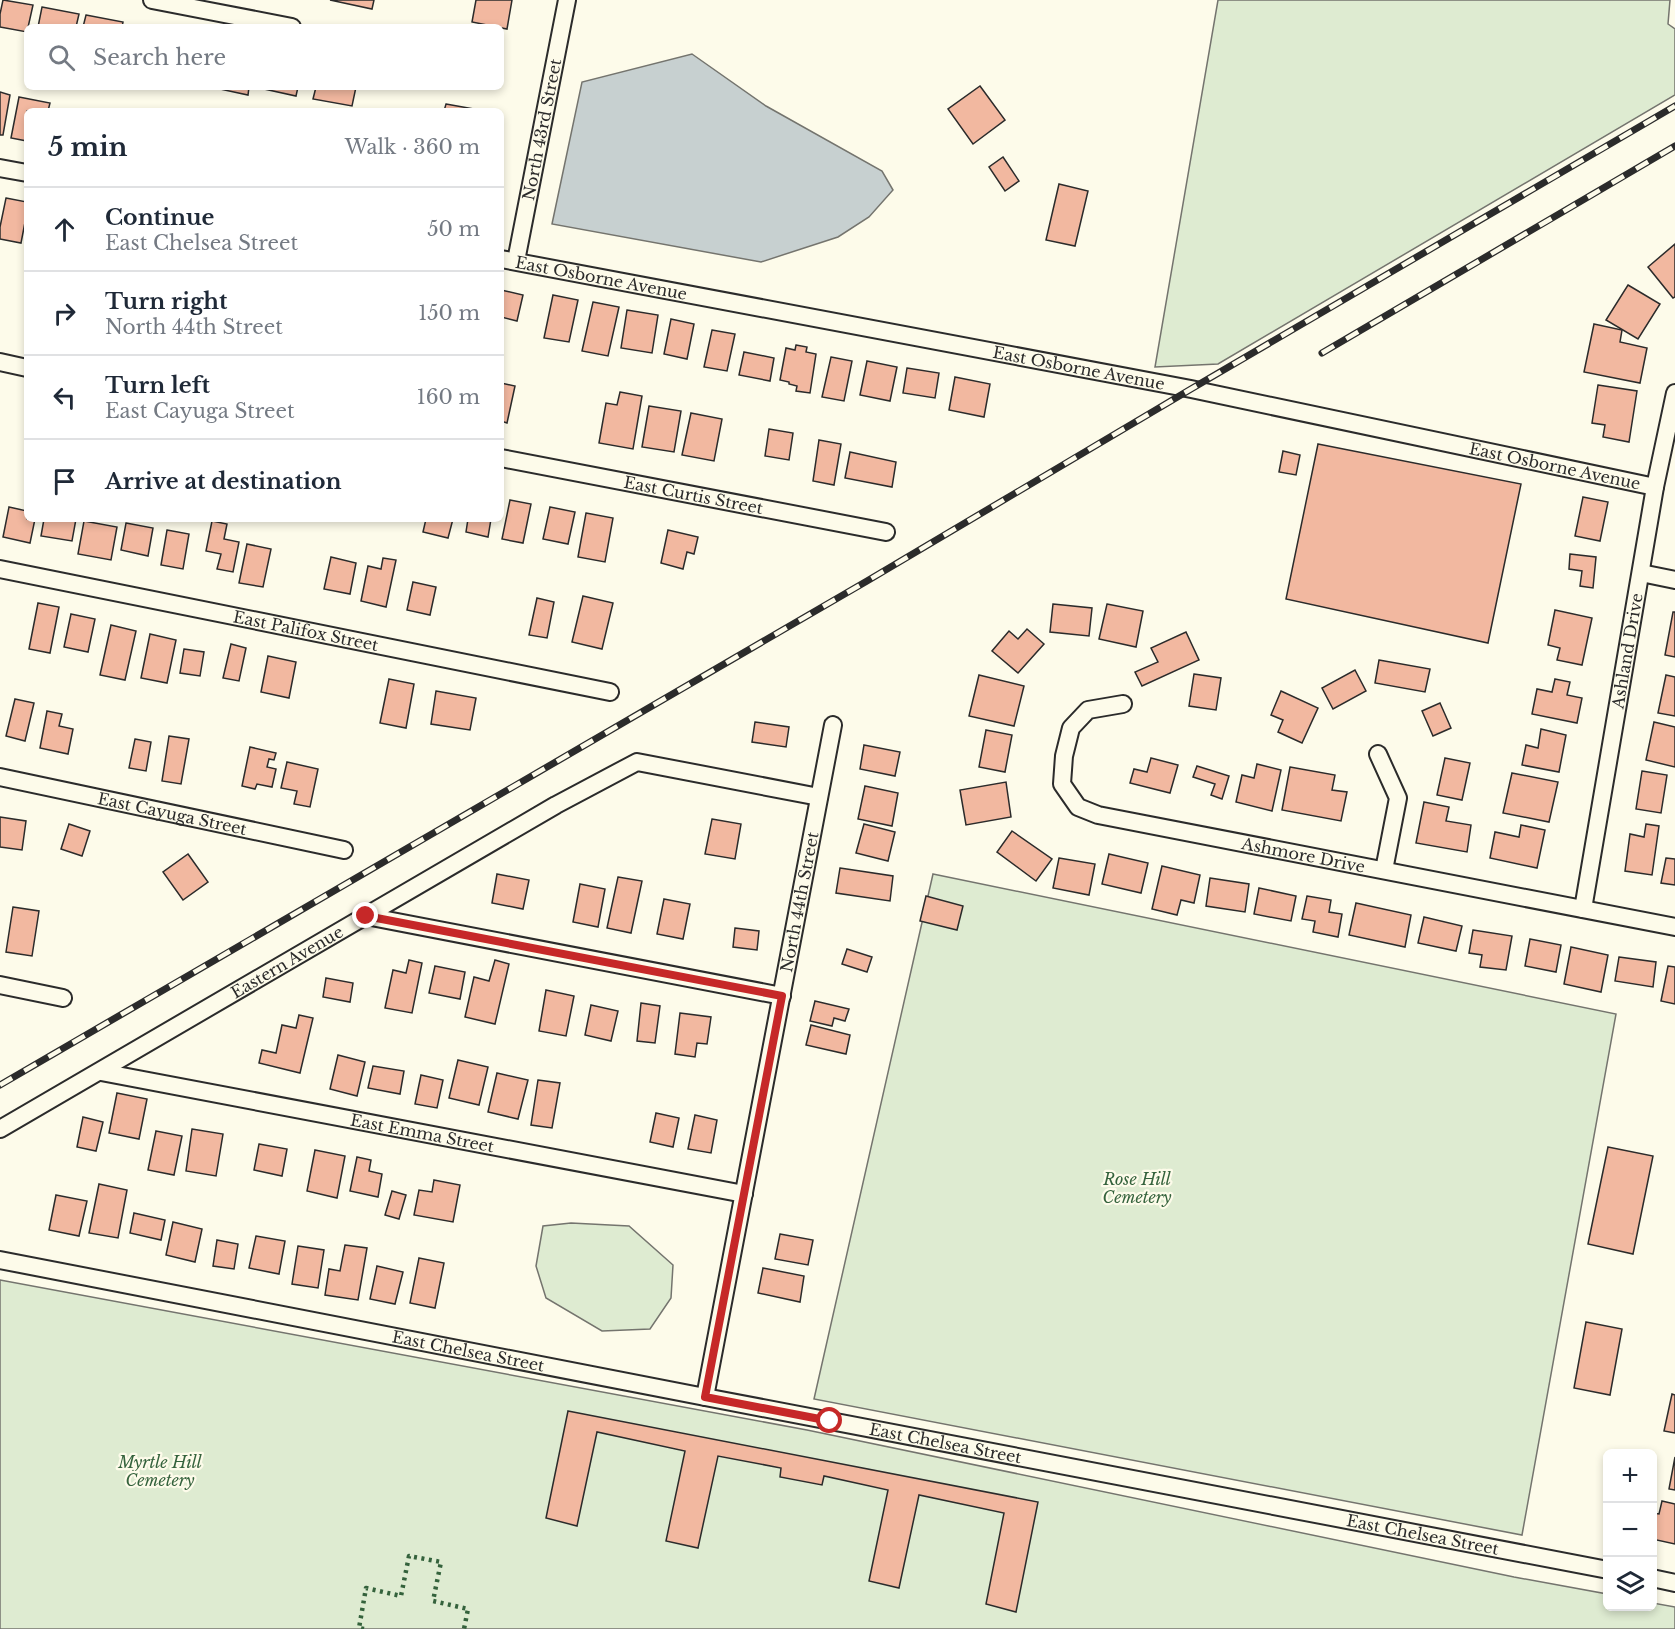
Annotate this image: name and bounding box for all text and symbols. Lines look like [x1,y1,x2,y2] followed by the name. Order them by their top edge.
[24,24,504,90] search box
[45,41,78,74] icon: search
[93,44,226,71] text: Search here
[518,57,565,202] street label: North 43rd Street
[48,131,127,163] text: 5 min
[345,135,480,159] text: Walk · 360 m
[105,204,214,231] text: Continue
[48,213,81,246] icon: ahead
[427,217,480,241] text: 50 m
[105,231,298,255] text: East Chelsea Street
[514,252,689,304] street label: East Osborne Avenue
[105,288,227,315] text: Turn right
[48,297,81,330] icon: right
[418,301,480,325] text: 150 m
[105,315,283,339] text: North 44th Street
[991,342,1166,394] street label: East Osborne Avenue
[105,372,210,399] text: Turn left
[48,381,81,414] icon: left
[417,385,480,409] text: 160 m
[105,399,295,423] text: East Cayuga Street
[1467,438,1642,494] street label: East Osborne Avenue
[48,465,81,498] icon: arrive
[105,468,342,495] text: Arrive at destination
[622,472,765,518] street label: East Curtis Street
[1607,591,1647,711] street label: Ashland Drive
[232,606,380,655] street label: East Palifox Street
[96,788,249,839] street label: East Cayuga Street
[776,830,822,974] street label: North 44th Street
[1239,833,1367,877] street label: Ashmore Drive
[352,902,378,928] route end
[227,921,347,1002] street label: Eastern Avenue
[349,1110,496,1156] street label: East Emma Street
[1102,1169,1172,1207] park label: Rose Hill Cemetery
[390,1326,546,1376] street label: East Chelsea Street
[816,1407,842,1433] route start
[868,1419,1023,1467] street label: East Chelsea Street
[1603,1449,1657,1611] map controls
[1603,1449,1657,1503] button: +
[117,1452,203,1490] park label: Myrtle Hill Cemetery
[1603,1503,1657,1557] button: −
[1345,1510,1501,1559] street label: East Chelsea Street
[1603,1557,1657,1611] button: layers

